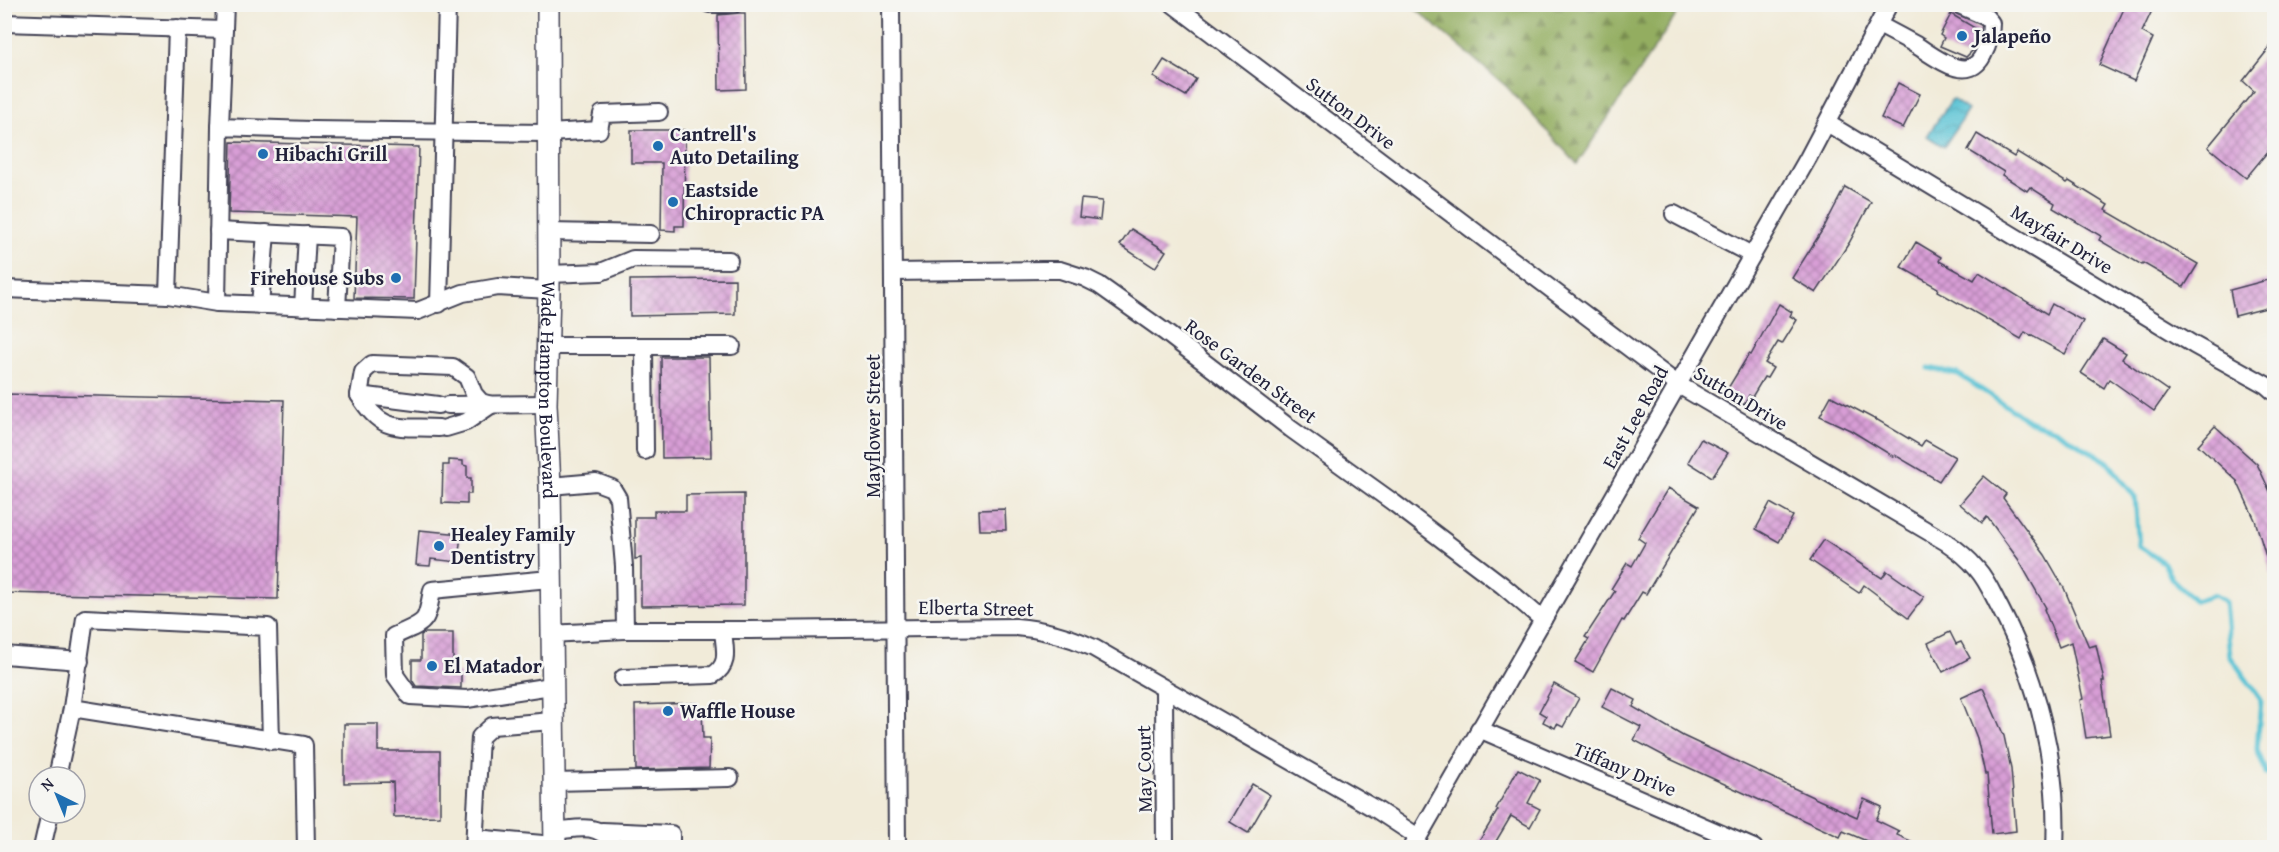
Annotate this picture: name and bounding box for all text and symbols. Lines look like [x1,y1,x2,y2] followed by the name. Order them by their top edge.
[1971,21,2052,50] place label: Jalapeño
[1955,29,1969,43] marker: Jalapeño
[1300,69,1402,156] street label: Sutton Drive
[670,119,799,171] place label: Cantrell's Auto Detailing
[275,139,388,168] place label: Hibachi Grill
[651,139,665,153] marker: Cantrell's Auto Detailing
[256,147,270,161] marker: Hibachi Grill
[685,175,825,227] place label: Eastside Chiropractic PA
[666,195,680,209] marker: Eastside Chiropractic PA
[2006,197,2119,281] street label: Mayfair Drive
[250,263,384,292] place label: Firehouse Subs
[389,271,403,285] marker: Firehouse Subs
[532,281,565,499] street label: Wade Hampton Boulevard
[1179,311,1324,430] street label: Rose Garden Street
[858,354,887,498] street label: Mayflower Street
[1689,358,1794,437] street label: Sutton Drive
[1594,360,1675,474] street label: East Lee Road
[451,519,576,571] place label: Healey Family Dentistry
[432,539,446,553] marker: Healey Family Dentistry
[918,592,1034,623] street label: Elberta Street
[444,651,542,680] place label: El Matador
[425,659,439,673] marker: El Matador
[680,696,795,725] place label: Waffle House
[661,704,675,718] marker: Waffle House
[1128,725,1159,813] street label: May Court
[1569,734,1681,803] street label: Tiffany Drive
[27,765,87,825] north arrow
[35,771,59,796] text: N

